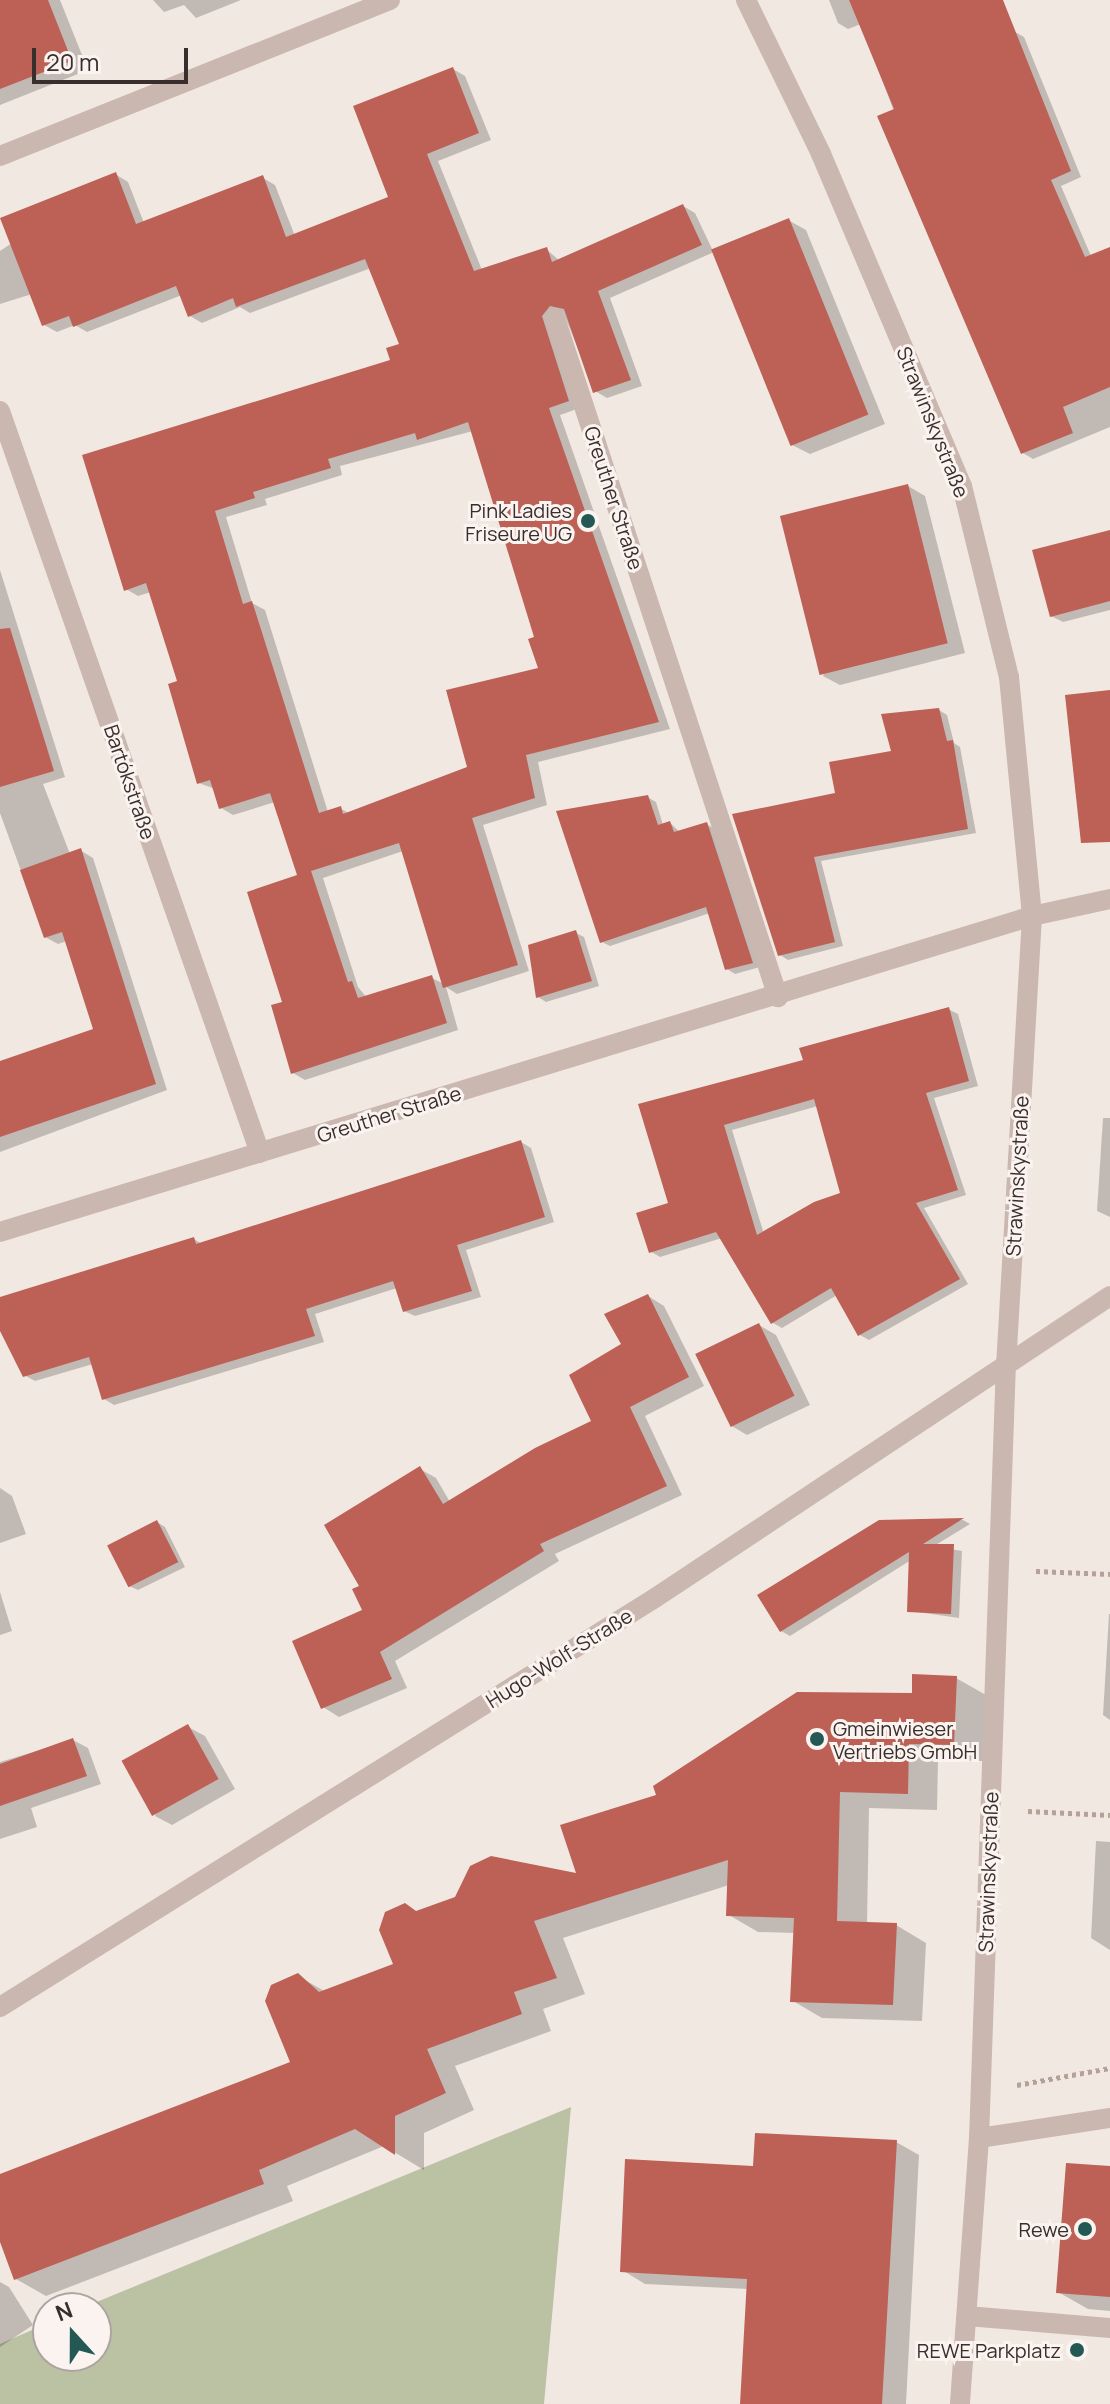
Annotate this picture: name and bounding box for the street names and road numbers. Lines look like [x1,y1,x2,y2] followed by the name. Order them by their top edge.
[892,343,974,501] street label: Strawinskystraße
[580,423,648,573] street label: Greuther Straße
[99,721,161,843] street label: Bartókstraße
[314,1081,464,1147] street label: Greuther Straße
[1001,1095,1033,1257] street label: Strawinskystraße
[481,1603,637,1713] street label: Hugo-Wolf-Straße
[973,1791,1003,1953] street label: Strawinskystraße

